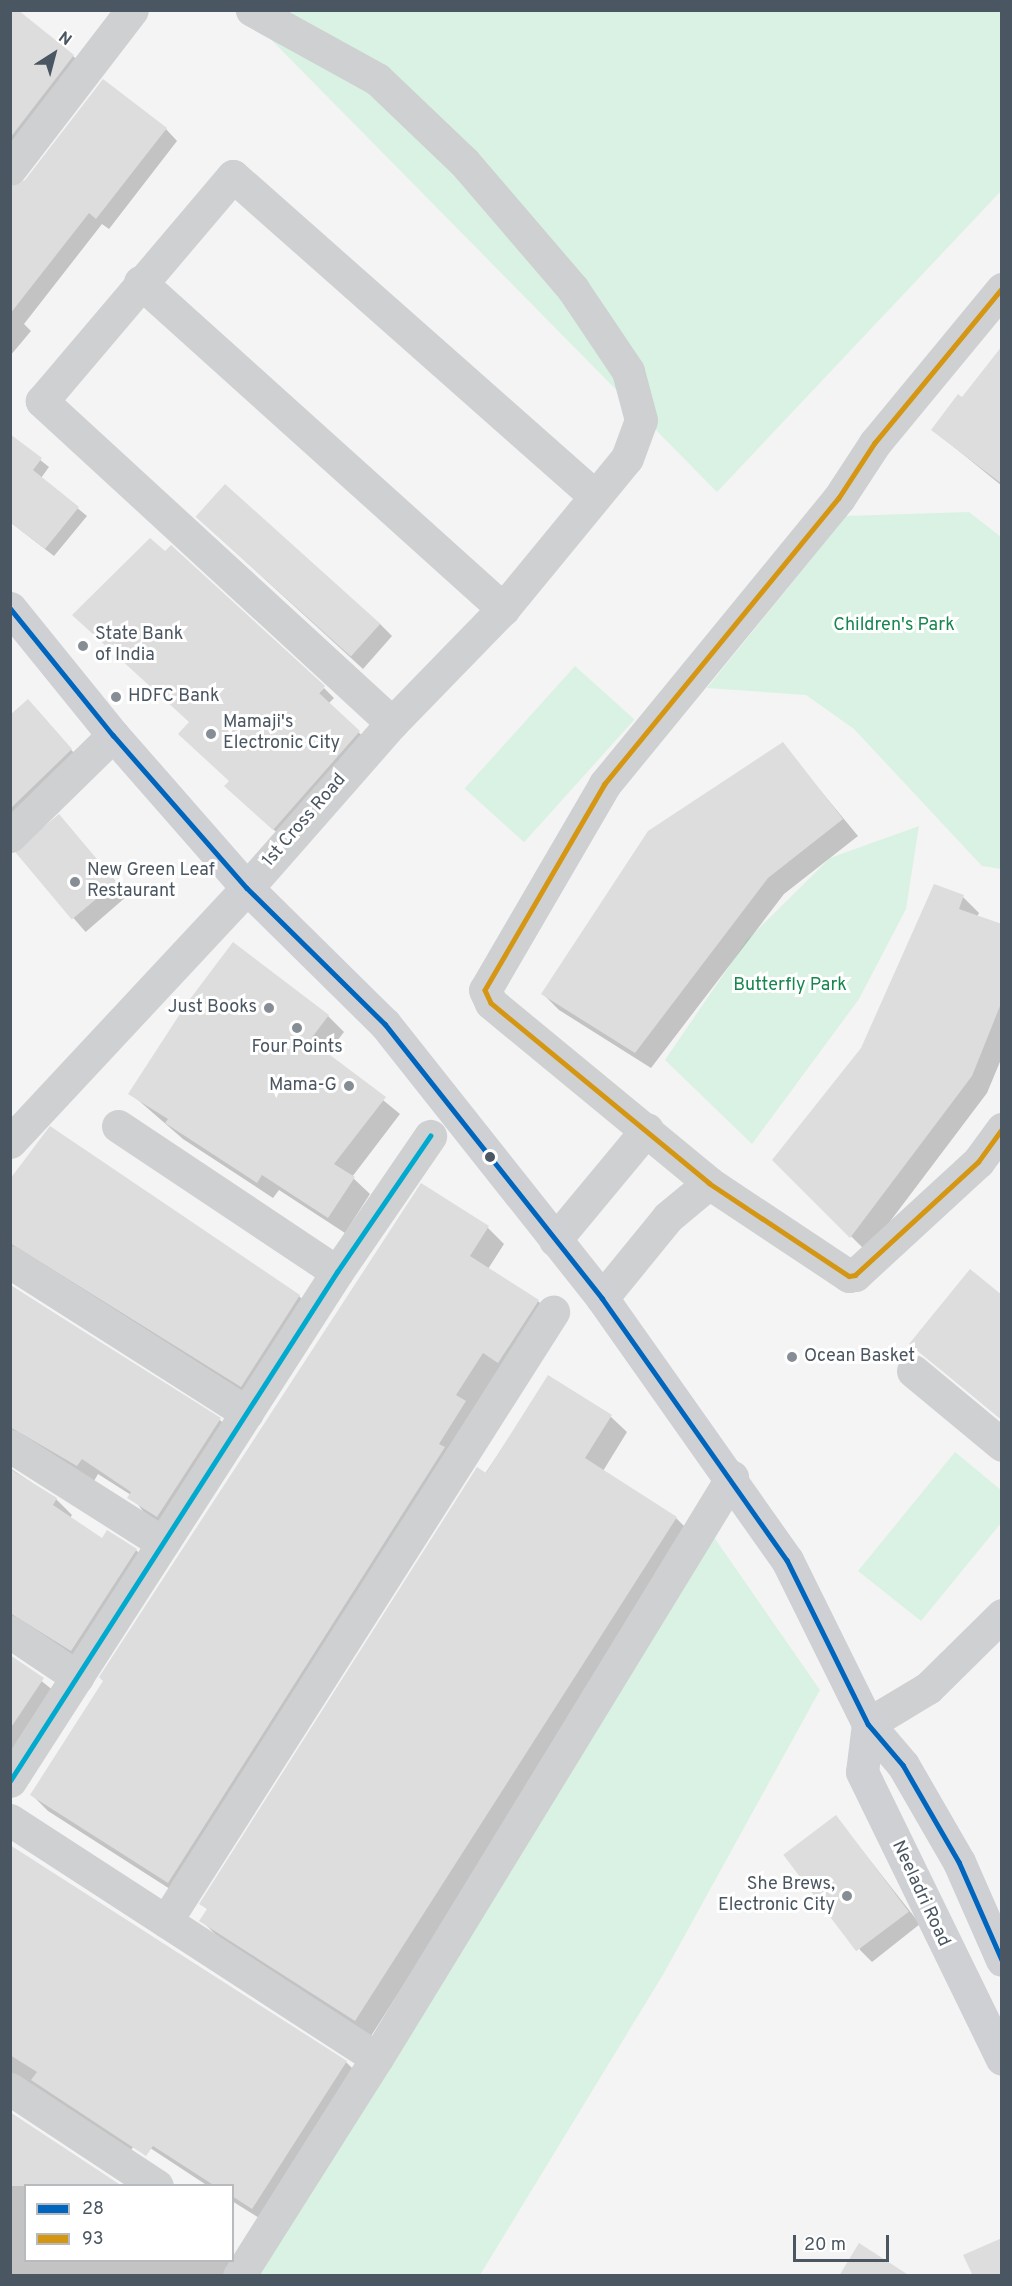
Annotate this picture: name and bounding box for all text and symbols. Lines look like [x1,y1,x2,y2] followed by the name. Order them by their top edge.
[24,24,84,84] north arrow
[54,28,75,51] text: N
[833,615,955,637] park label: Children's Park
[95,625,183,668] place label: State Bank of India
[76,639,90,653] marker: State Bank of India
[128,686,220,708] place label: HDFC Bank
[109,690,123,704] marker: HDFC Bank
[223,713,340,756] place label: Mamaji's Electronic City
[204,727,218,741] marker: Mamaji's Electronic City
[259,770,351,872] street label: 1st Cross Road
[87,861,215,904] place label: New Green Leaf Restaurant
[68,875,82,889] marker: New Green Leaf Restaurant
[733,975,847,997] park label: Butterfly Park
[168,997,257,1019] place label: Just Books
[262,1001,276,1015] marker: Just Books
[290,1021,304,1035] marker: Four Points
[251,1037,343,1059] place label: Four Points
[269,1075,337,1097] place label: Mama-G
[342,1079,356,1093] marker: Mama-G
[484,1151,496,1163] unlabelled marker
[804,1346,915,1368] place label: Ocean Basket
[785,1350,799,1364] marker: Ocean Basket
[886,1838,954,1950] street label: Neeladri Road
[718,1875,835,1918] place label: She Brews, Electronic City
[840,1889,854,1903] marker: She Brews, Electronic City
[24,2184,234,2262] legend
[82,2198,104,2221] text: 28
[796,2223,892,2261] scale bar
[82,2228,104,2251] text: 93
[804,2234,846,2257] text: 20 m

